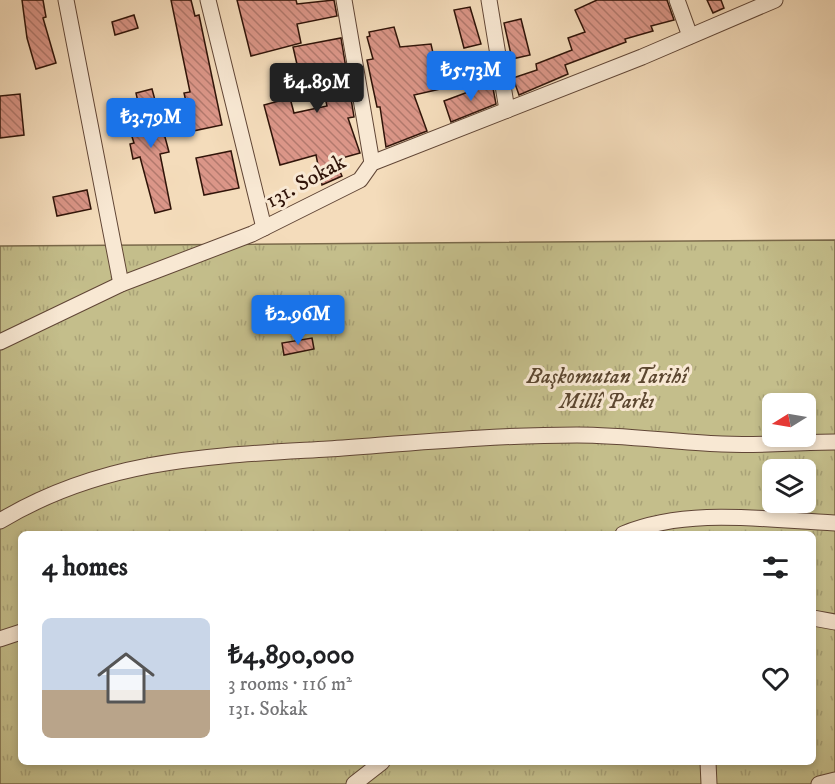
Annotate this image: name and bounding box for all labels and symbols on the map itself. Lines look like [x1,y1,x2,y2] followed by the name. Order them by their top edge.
[422,51,520,102] pin: ₺5.73M
[268,63,366,114] pin: ₺4.89M
[102,98,200,149] pin: ₺3.79M
[261,148,351,214] street label: 131. Sokak
[249,295,347,346] pin: ₺2.96M
[526,363,690,415] park label: Başkomutan Tarihî Millî Parkı
[762,393,816,447] north arrow

